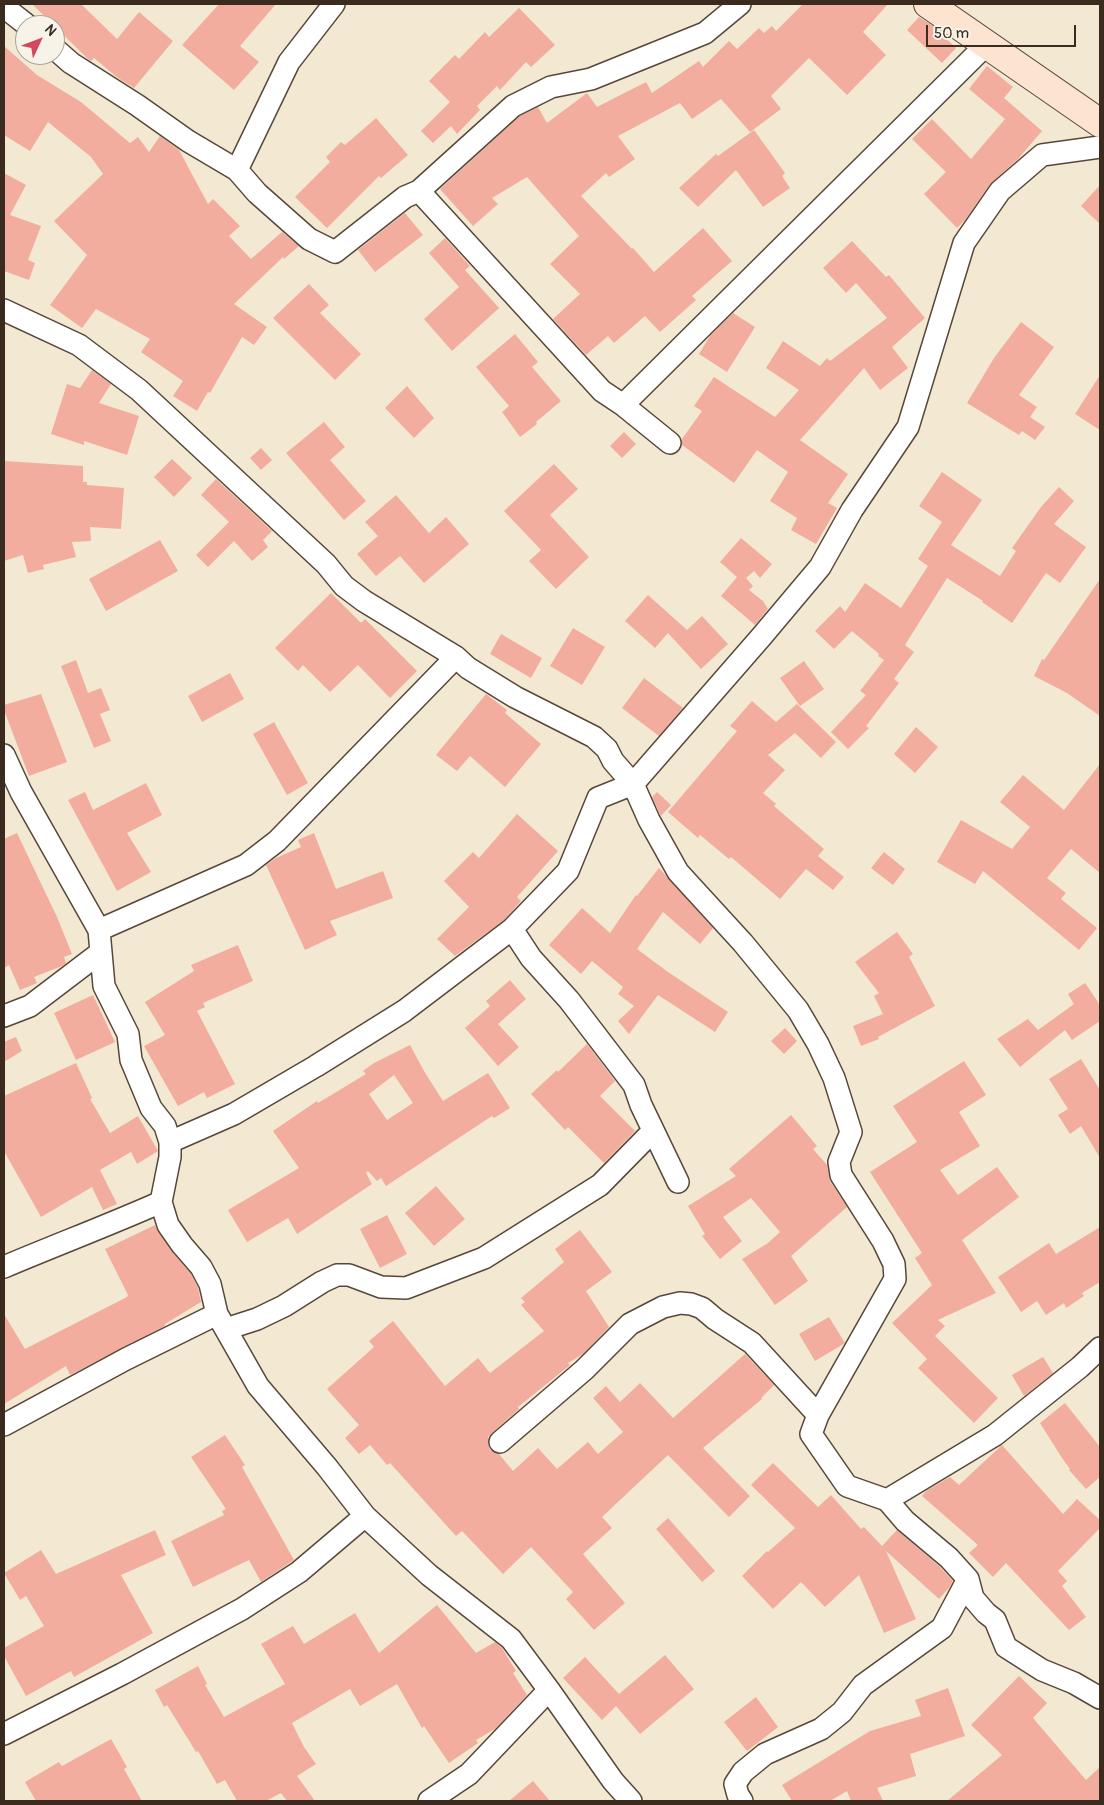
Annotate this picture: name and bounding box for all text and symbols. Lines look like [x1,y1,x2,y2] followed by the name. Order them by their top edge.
[15,15,65,65] north arrow
[929,15,1079,47] scale bar
[41,21,60,39] text: N
[934,24,969,43] text: 50 m

